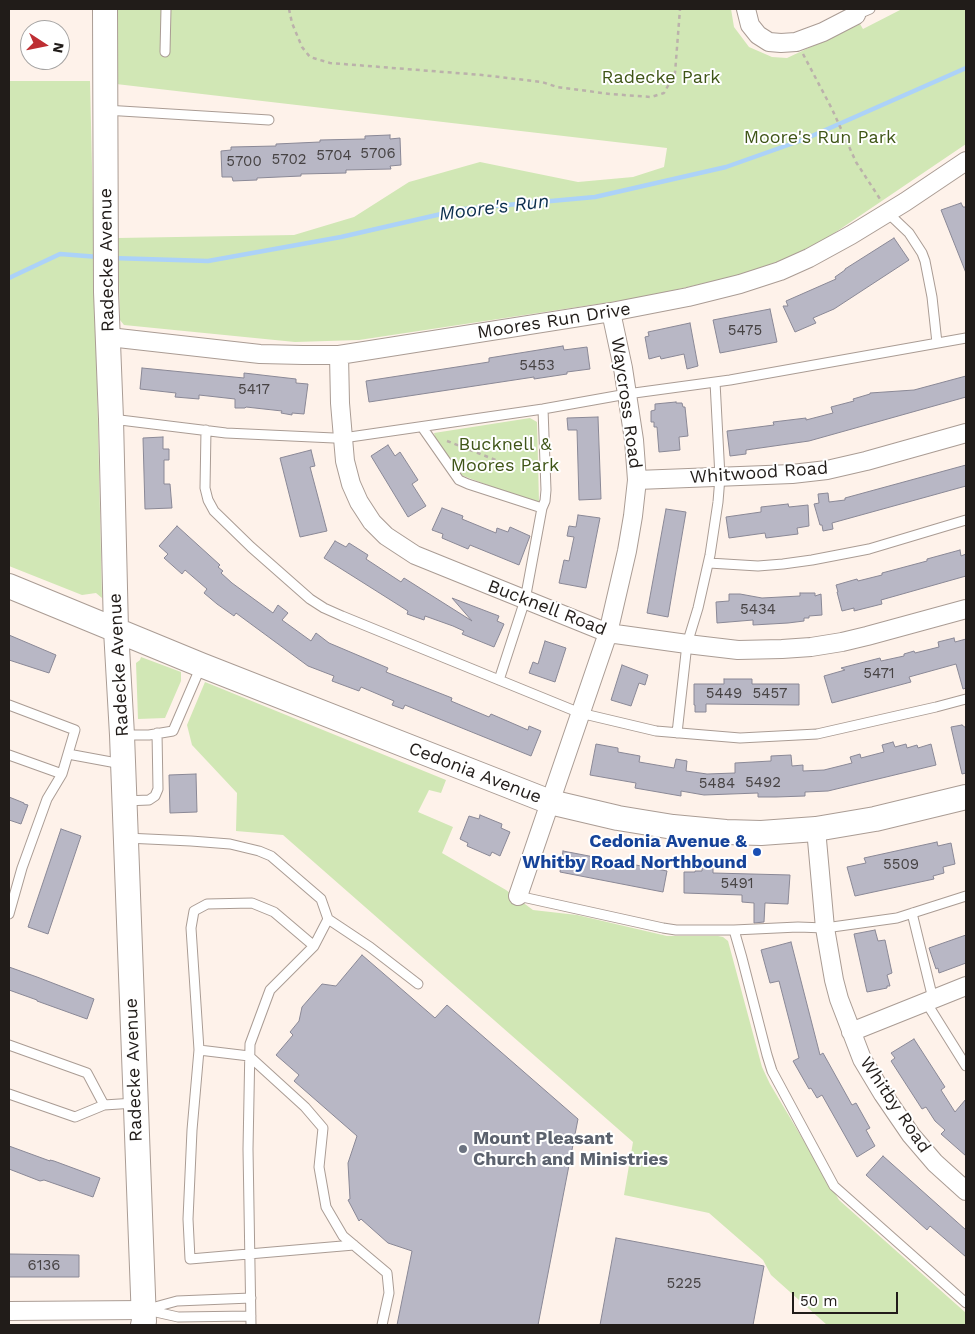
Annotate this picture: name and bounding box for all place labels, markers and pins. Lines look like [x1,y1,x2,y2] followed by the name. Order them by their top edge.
[522,831,747,874] place label: Cedonia Avenue & Whitby Road Northbound
[751,846,763,858] marker: Cedonia Avenue & Whitby Road Northbound
[473,1128,668,1170] place label: Mount Pleasant Church and Ministries
[457,1143,469,1155] marker: Mount Pleasant Church and Ministries

